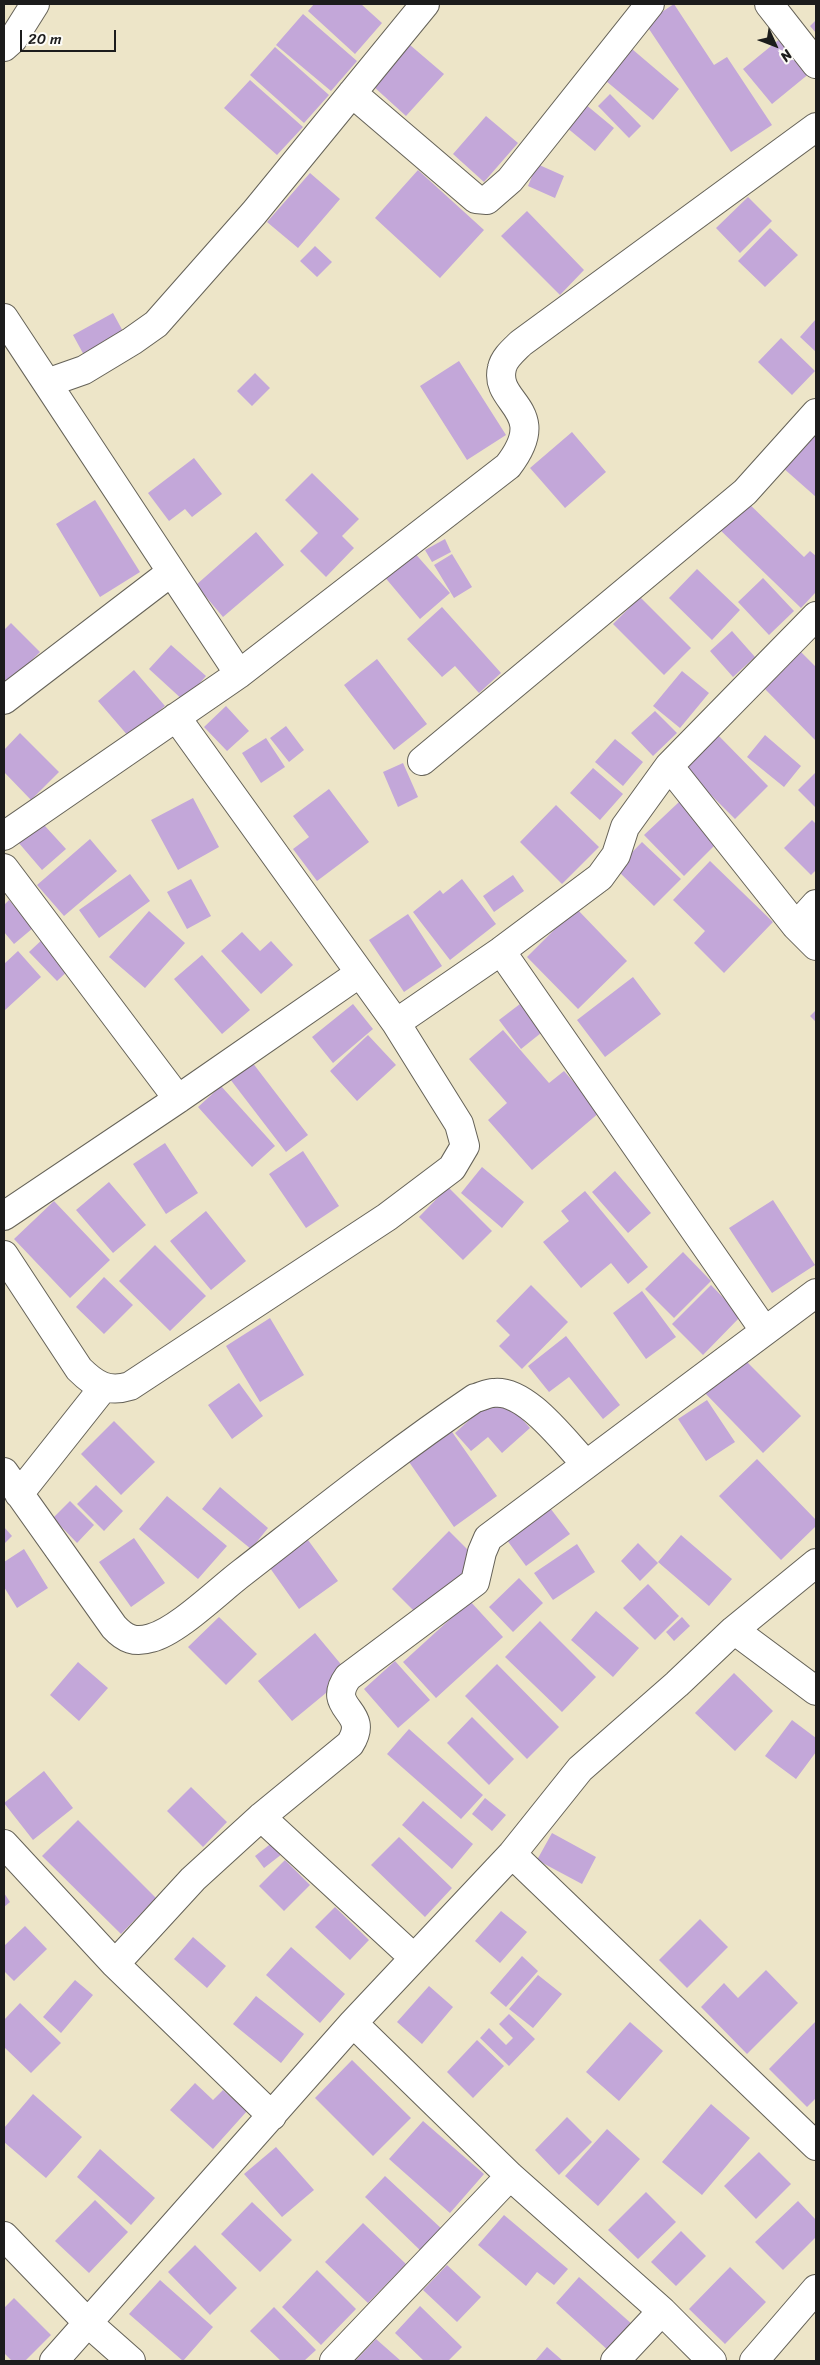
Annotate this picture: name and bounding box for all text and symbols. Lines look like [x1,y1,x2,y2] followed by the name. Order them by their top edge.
[22,20,119,52] scale bar
[750,20,800,70] north arrow
[28,26,62,52] text: 20 m
[774,43,799,68] text: N

